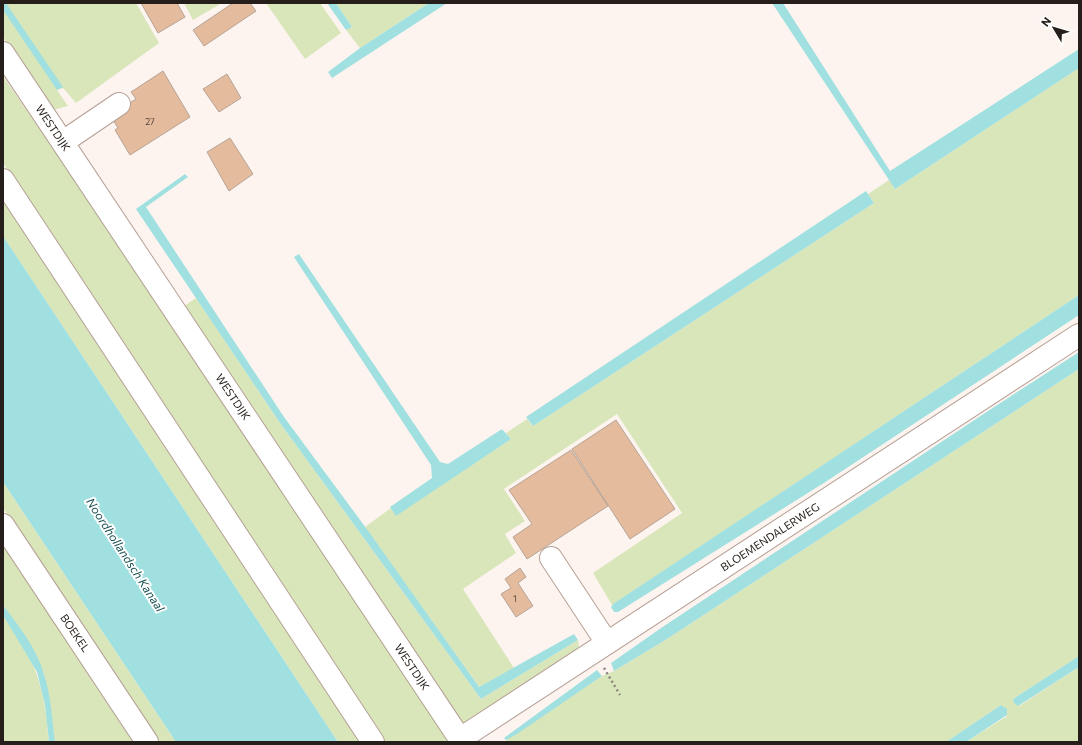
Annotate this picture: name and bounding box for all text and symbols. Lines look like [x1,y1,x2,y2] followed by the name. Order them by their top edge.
[1034,8,1074,48] north arrow
[1038,14,1053,29] text: N
[32,102,74,154] street label: WESTDIJK
[145,116,155,127] house number: 27
[212,371,254,423] street label: WESTDIJK
[84,495,168,615] water label: Noordhollandsch Kanaal
[718,500,822,573] street label: BLOEMENDALERWEG
[513,593,517,604] house number: 1
[58,611,93,654] street label: BOEKEL
[391,641,433,693] street label: WESTDIJK

